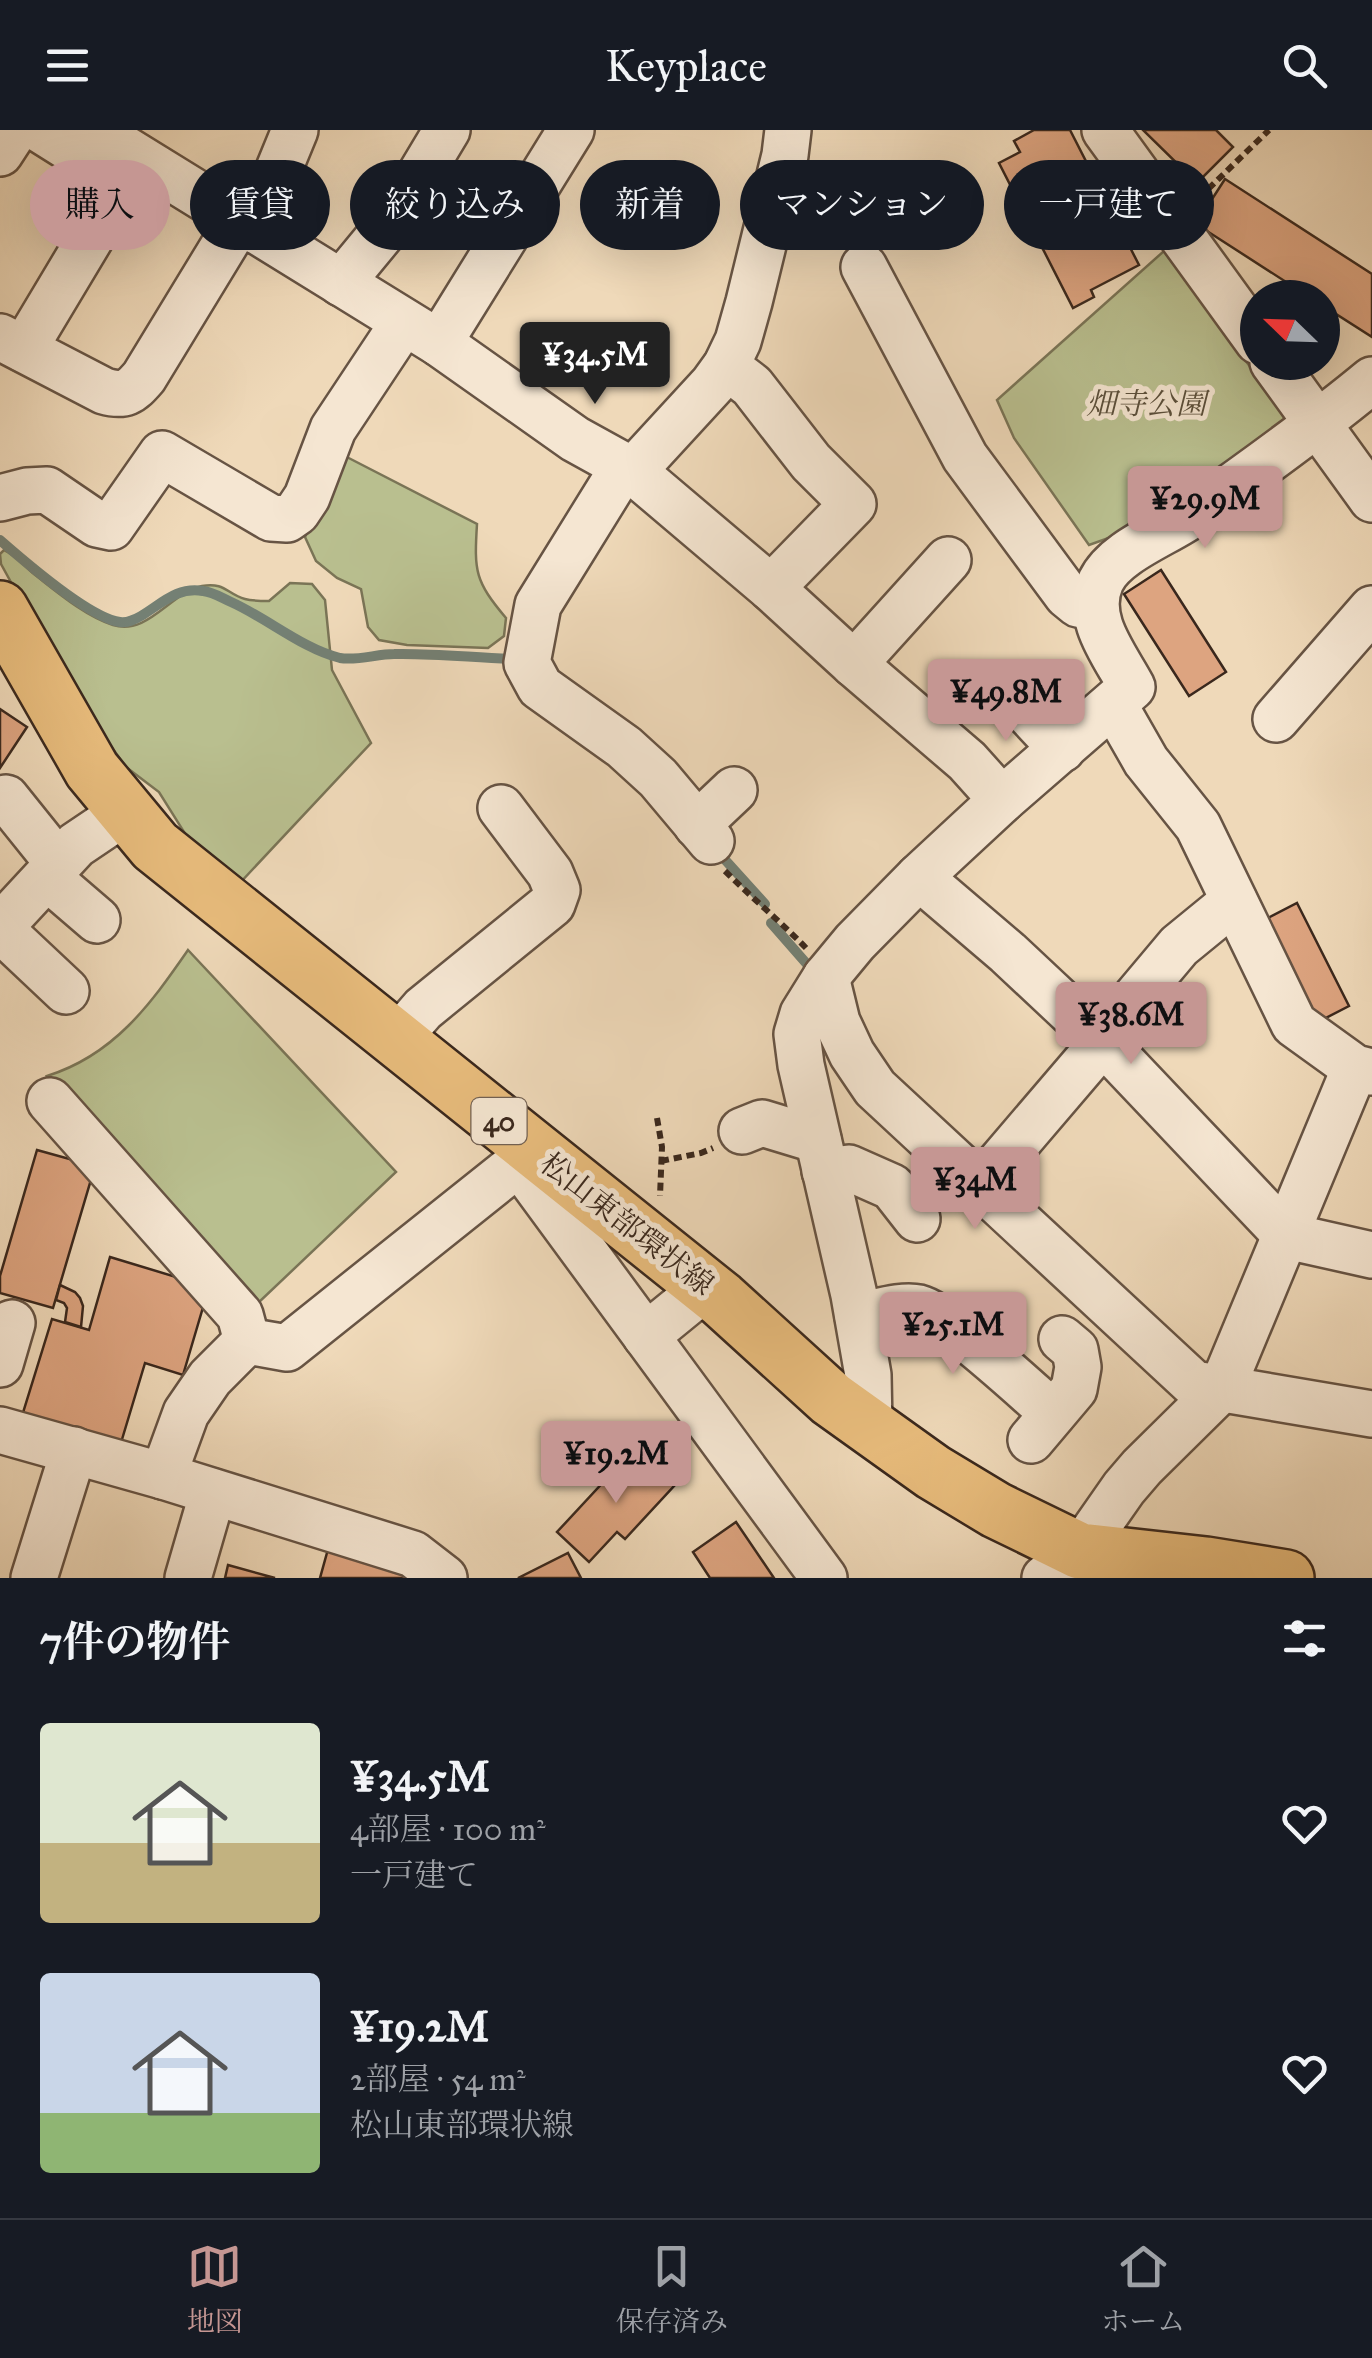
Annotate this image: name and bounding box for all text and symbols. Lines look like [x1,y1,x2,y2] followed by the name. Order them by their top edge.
[40,38,95,93] icon: menu
[605,38,767,93] text: Keyplace
[1277,38,1332,93] icon: search
[30,160,170,250] chip: 購入
[190,160,330,250] chip: 賃貸
[350,160,560,250] chip: 絞り込み
[580,160,720,250] chip: 新着
[740,160,984,250] chip: マンション
[1004,160,1214,250] chip: 一戸建て
[1240,280,1340,380] north arrow
[1240,280,1340,380] map controls
[514,322,676,407] pin: ¥34.5M
[542,335,648,374] text: ¥34.5M
[1086,386,1211,422] park label: 畑寺公園
[1124,466,1286,551] pin: ¥29.9M
[1150,479,1260,518] text: ¥29.9M
[925,659,1087,744] pin: ¥49.8M
[950,672,1062,711] text: ¥49.8M
[1050,982,1212,1067] pin: ¥38.6M
[1078,995,1184,1034] text: ¥38.6M
[472,1098,526,1144] road number: 40
[533,1145,721,1303] street label: 松山東部環状線
[916,1147,1034,1232] pin: ¥34M
[933,1160,1017,1199] text: ¥34M
[872,1292,1034,1377] pin: ¥25.1M
[902,1305,1004,1344] text: ¥25.1M
[535,1421,697,1506] pin: ¥19.2M
[563,1434,669,1473] text: ¥19.2M
[1277,1611,1332,1666] icon: filters
[40,1616,230,1668] text: 7件の物件
[350,1751,490,1803] text: ¥34.5M
[120,1763,240,1883] icon: home
[1277,1796,1332,1851] icon: heart
[350,1810,545,1849] text: 4部屋 · 100 m²
[350,1856,478,1895] text: 一戸建て
[350,2001,489,2053] text: ¥19.2M
[120,2013,240,2133] icon: home
[1277,2046,1332,2101] icon: heart
[350,2060,526,2099] text: 2部屋 · 54 m²
[350,2106,574,2145] text: 松山東部環状線
[187,2239,243,2339] tab: 地図
[616,2239,728,2339] tab: 保存済み
[1101,2239,1185,2339] tab: ホーム

